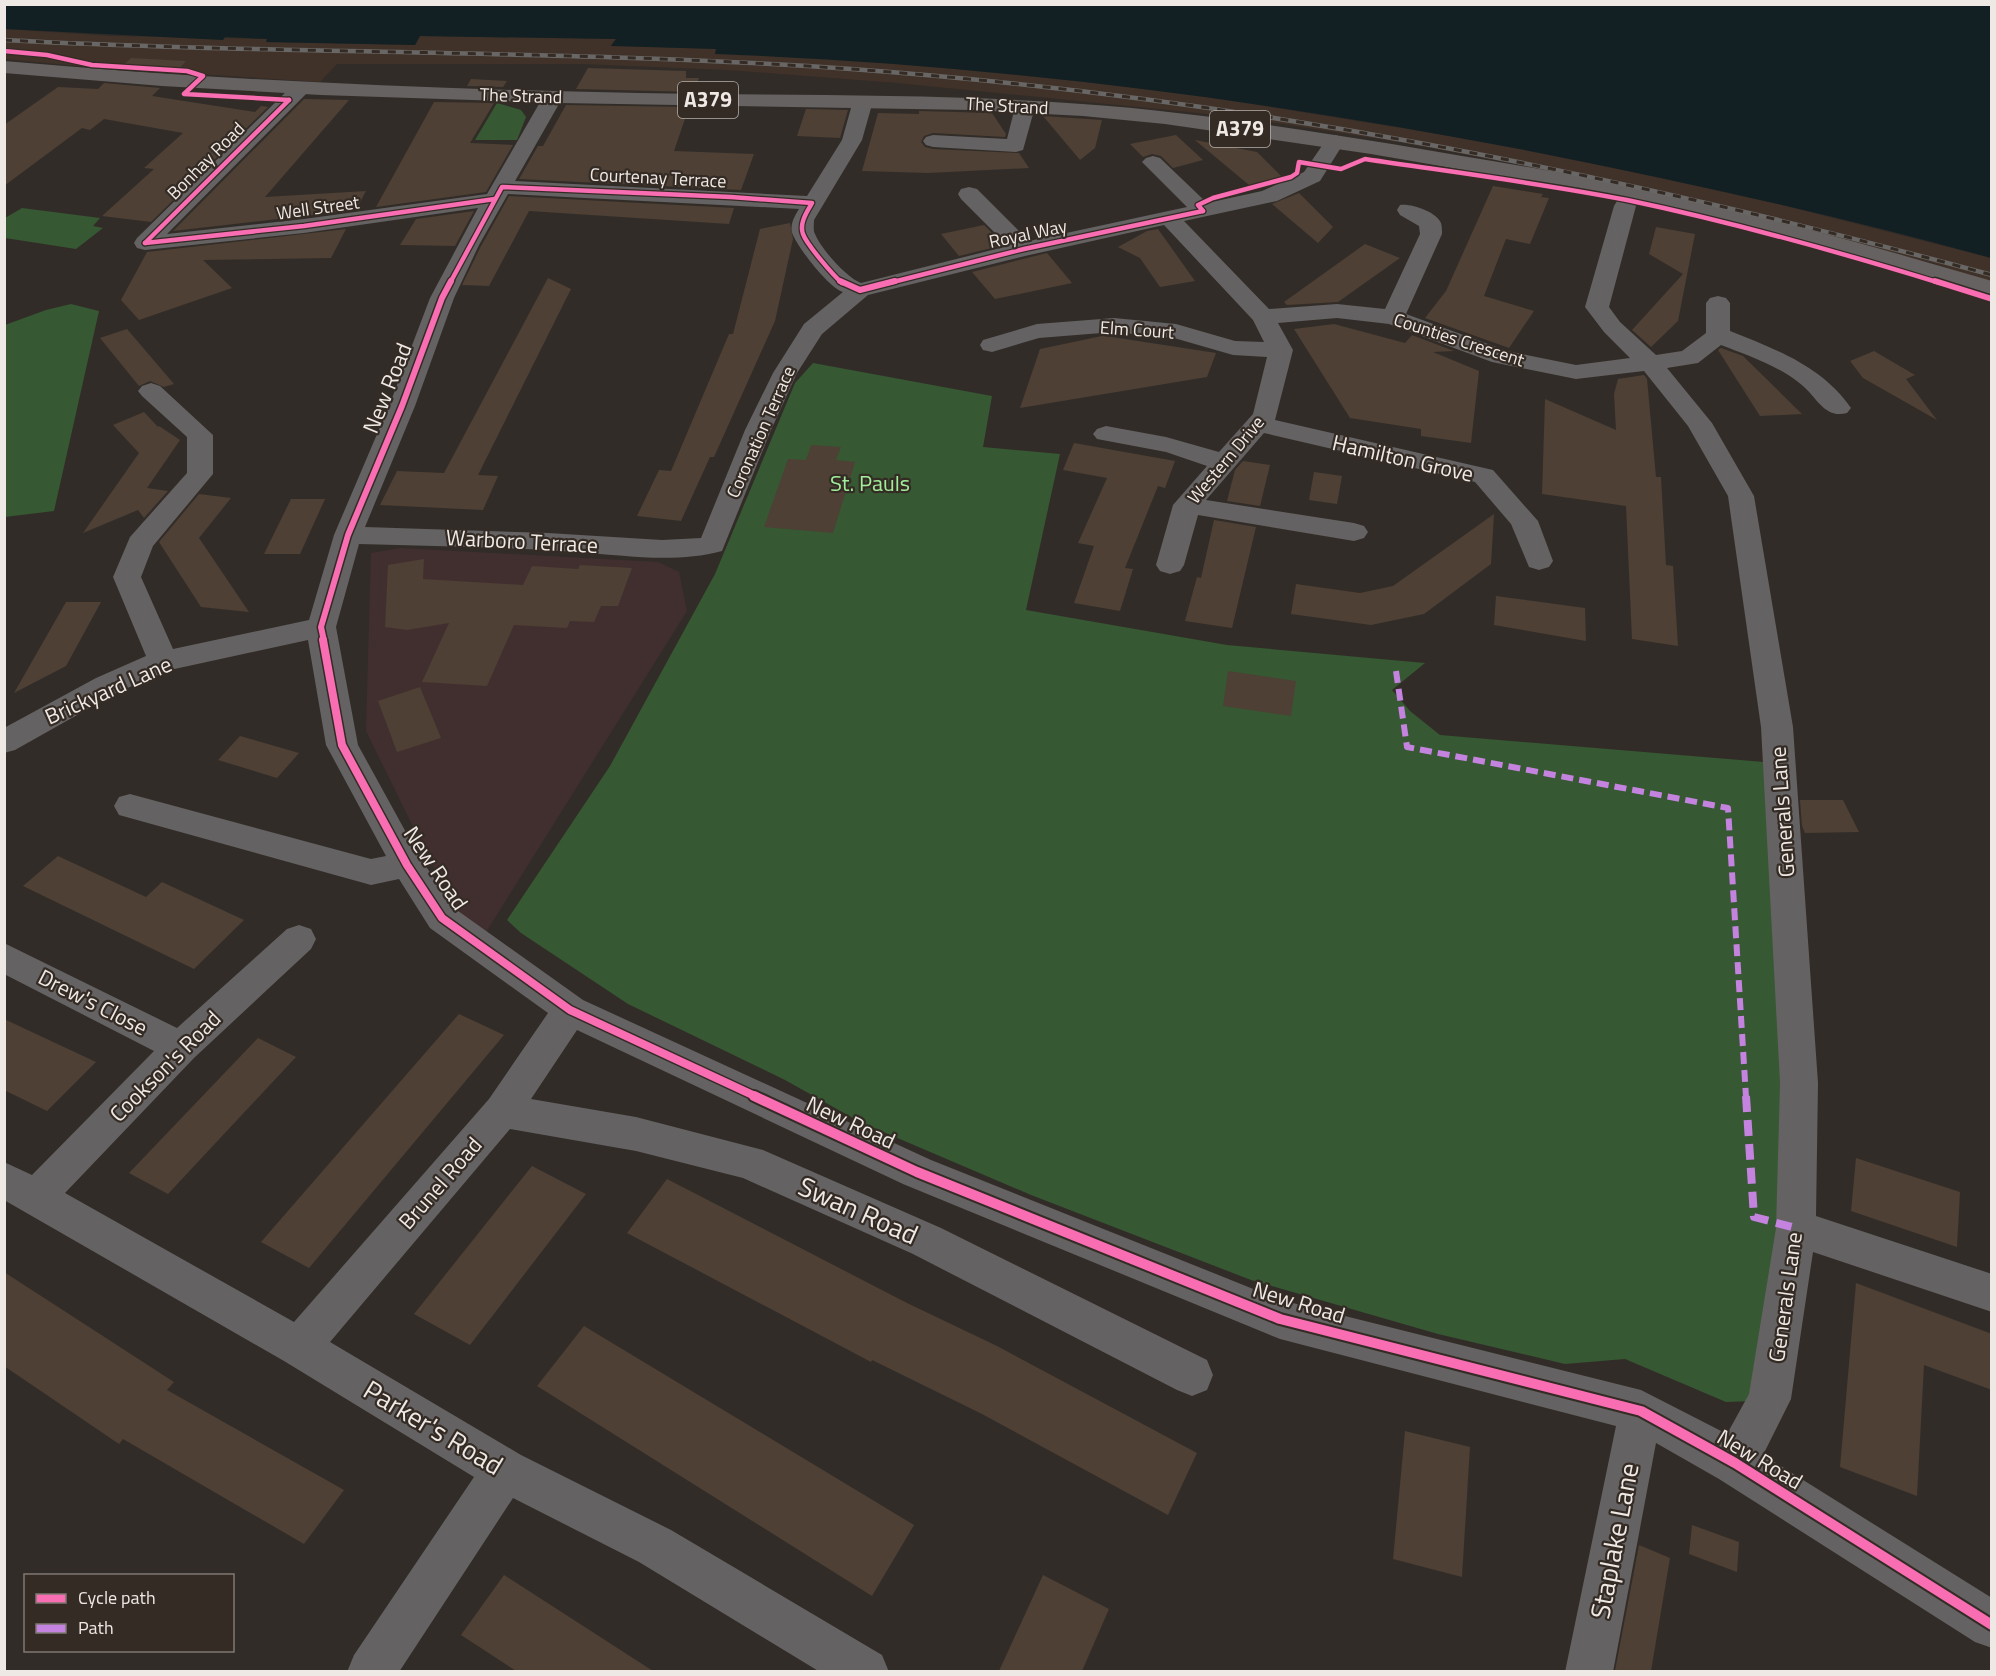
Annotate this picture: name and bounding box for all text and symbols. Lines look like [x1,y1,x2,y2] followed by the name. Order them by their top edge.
[479,81,563,110] street label: The Strand
[678,82,738,118] road number: A379
[965,90,1049,121] street label: The Strand
[1210,111,1270,147] road number: A379
[161,116,251,206] street label: Bonhay Road
[589,160,727,195] street label: Courtenay Terrace
[275,188,362,227] street label: Well Street
[986,212,1070,255] street label: Royal Way
[1390,306,1529,374] street label: Counties Crescent
[1099,313,1176,346] street label: Elm Court
[353,338,421,438] street label: New Road
[719,361,802,502] street label: Coronation Terrace
[1181,410,1271,510] street label: Western Drive
[1329,425,1477,491] street label: Hamilton Grove
[830,466,910,500] park label: St. Pauls
[445,520,599,562] street label: Warboro Terrace
[39,647,177,733] street label: Brickyard Lane
[1760,746,1804,878] street label: Generals Lane
[395,819,477,917] street label: New Road
[32,960,154,1044] street label: Drew's Close
[101,1002,229,1130] street label: Cookson's Road
[801,1087,901,1157] street label: New Road
[390,1129,490,1237] street label: Brunel Road
[792,1165,925,1254] street label: Swan Road
[1759,1230,1811,1364] street label: Generals Lane
[1249,1272,1349,1332] street label: New Road
[356,1369,512,1485] street label: Parker's Road
[1711,1420,1809,1498] street label: New Road
[1578,1459,1649,1622] street label: Staplake Lane
[24,1574,234,1652] legend
[78,1584,156,1611] text: Cycle path
[78,1614,114,1641] text: Path

